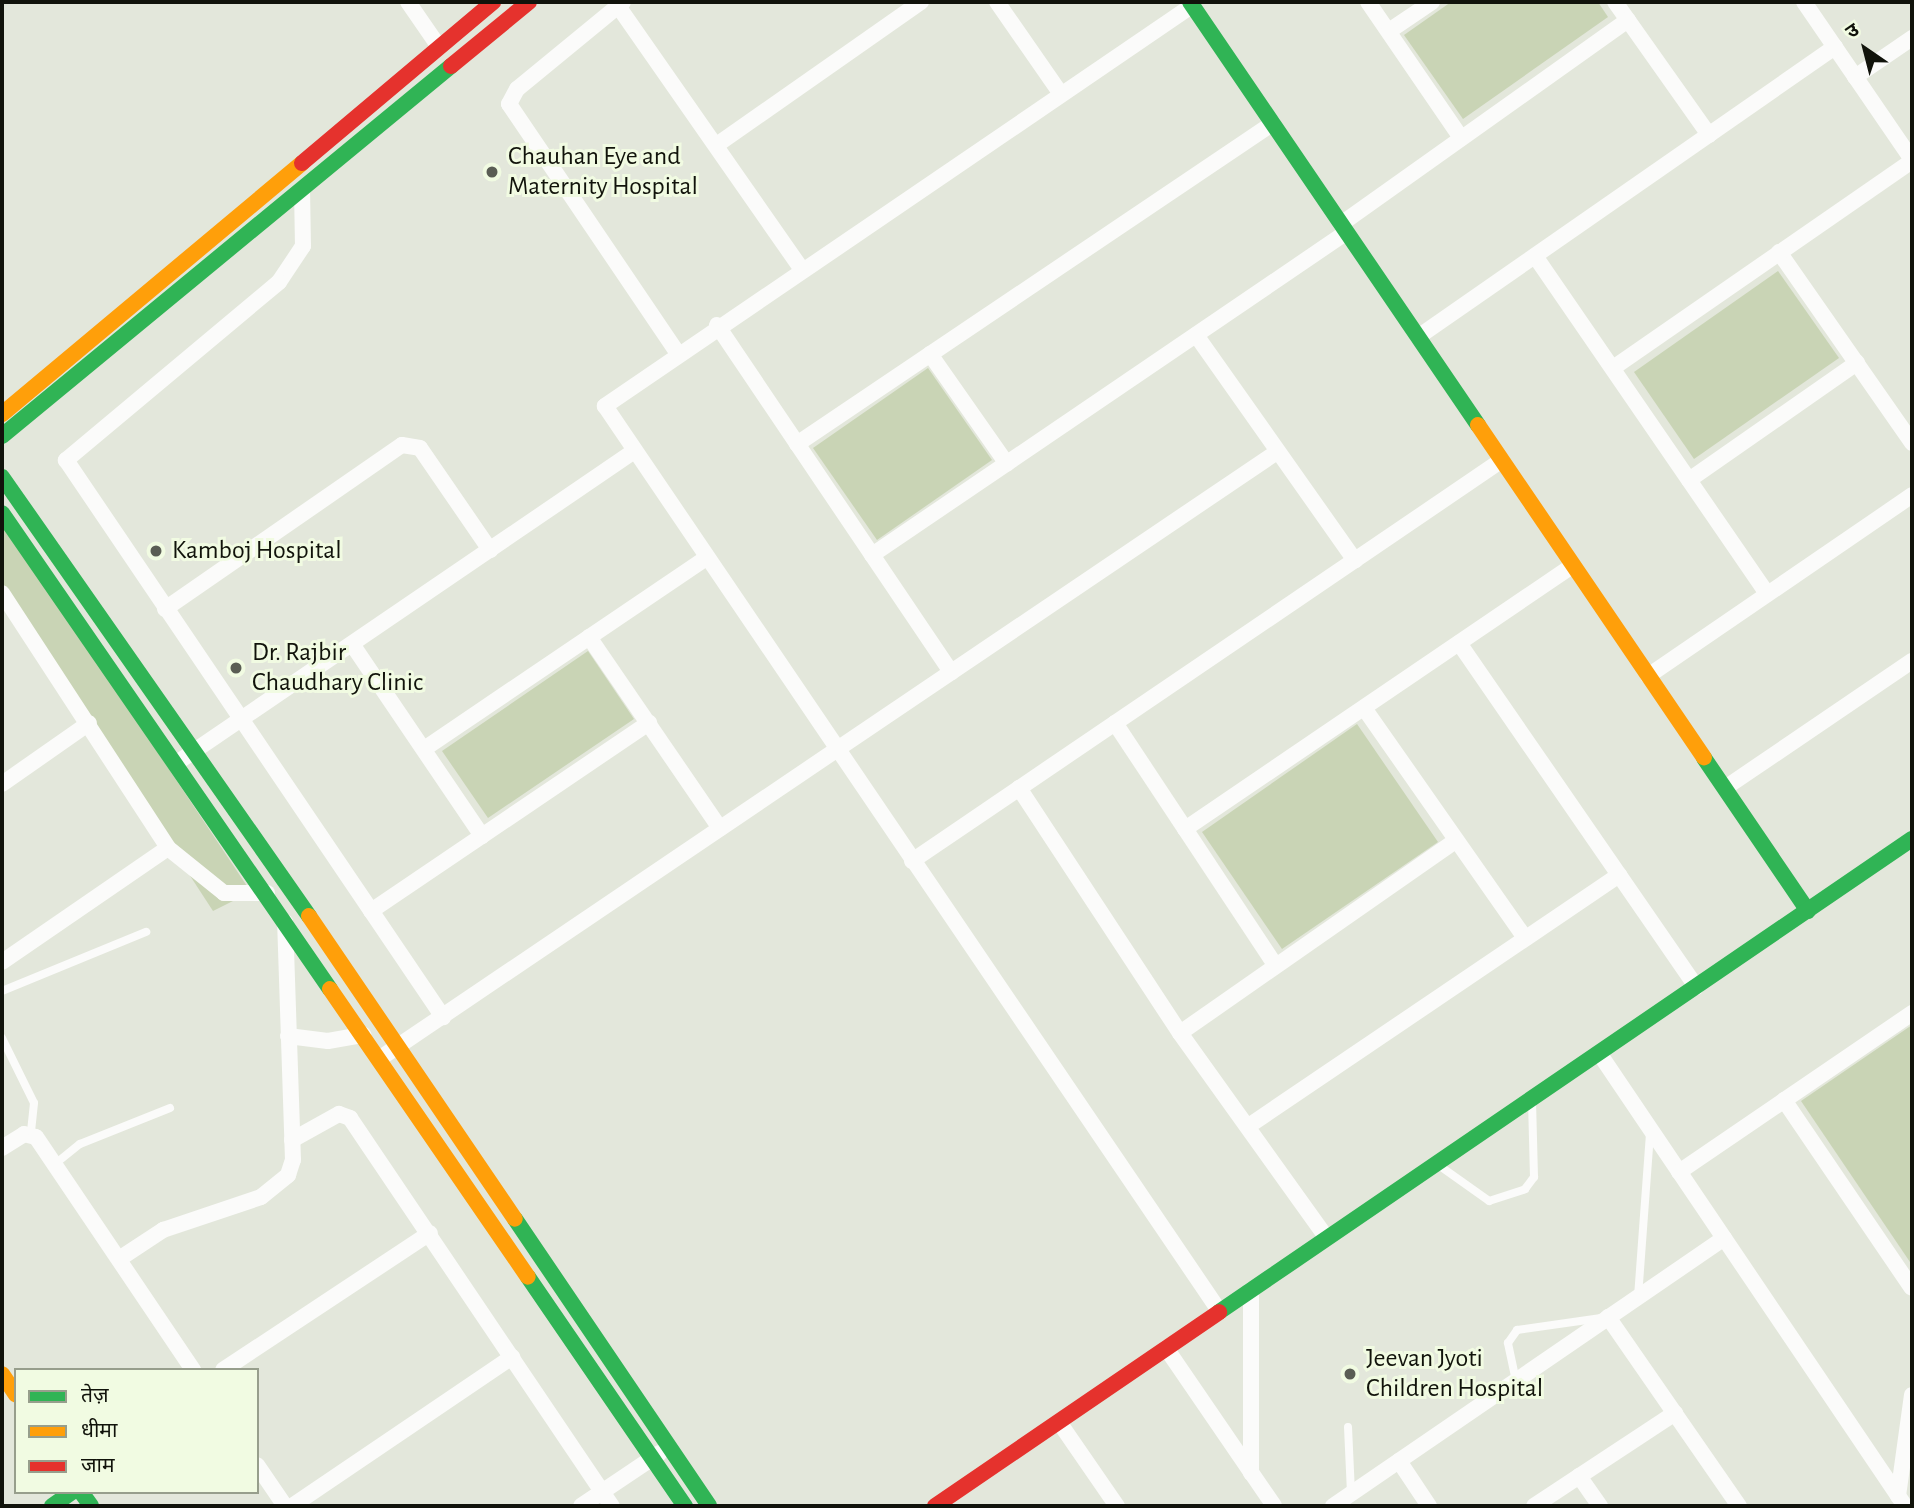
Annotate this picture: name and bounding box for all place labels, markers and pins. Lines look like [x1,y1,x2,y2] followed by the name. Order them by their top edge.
[508,141,698,202] place label: Chauhan Eye and Maternity Hospital
[482,162,502,182] marker: Chauhan Eye and Maternity Hospital
[172,535,342,567] place label: Kamboj Hospital
[146,541,166,561] marker: Kamboj Hospital
[252,637,423,698] place label: Dr. Rajbir Chaudhary Clinic
[226,658,246,678] marker: Dr. Rajbir Chaudhary Clinic
[1366,1343,1543,1404] place label: Jeevan Jyoti Children Hospital
[1340,1364,1360,1384] marker: Jeevan Jyoti Children Hospital

